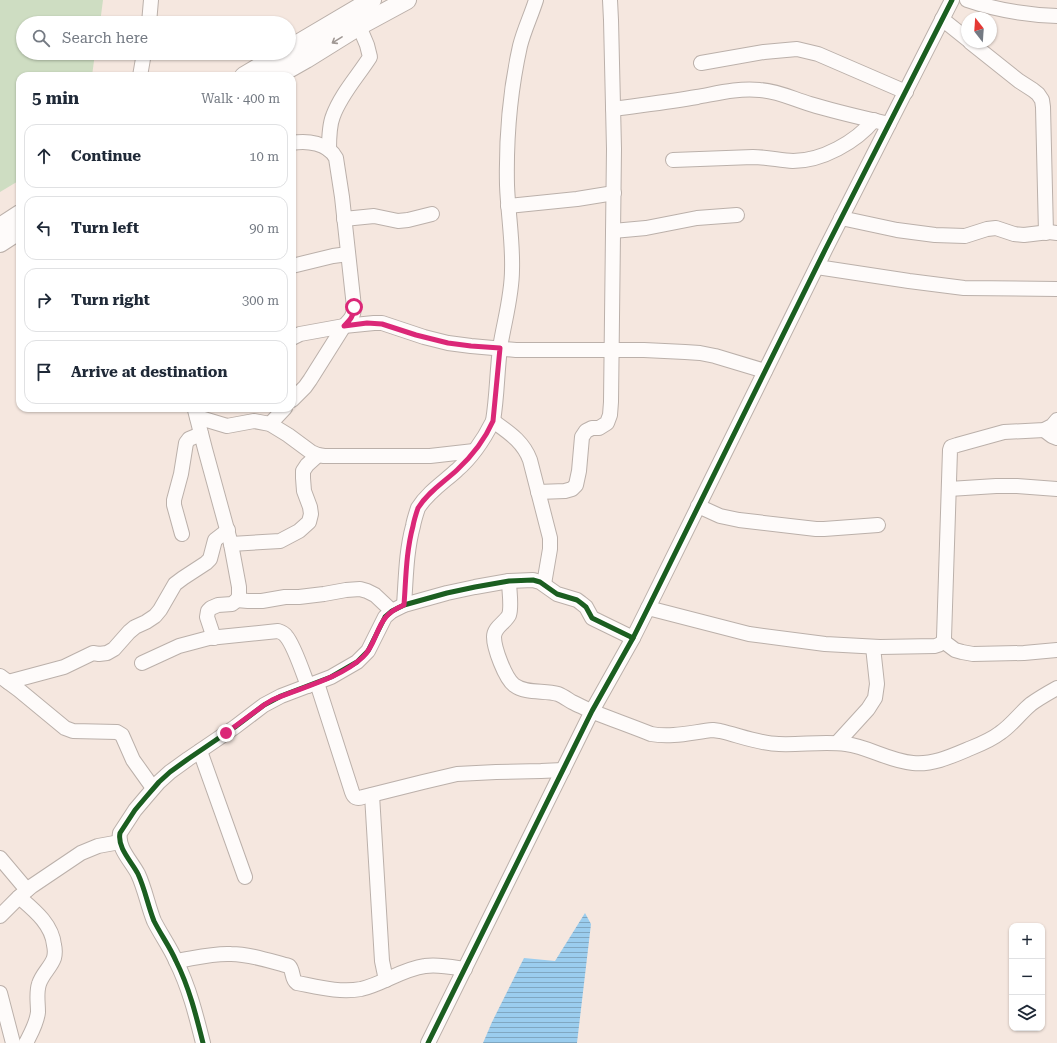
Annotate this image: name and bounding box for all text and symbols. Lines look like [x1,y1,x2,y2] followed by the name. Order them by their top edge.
[961,12,997,48] north arrow
[16,16,296,60] search box
[30,27,52,49] icon: search
[62,29,148,47] text: Search here
[332,36,343,44] one-way arrow
[32,88,79,108] text: 5 min
[201,91,280,106] text: Walk · 400 m
[33,145,55,167] icon: ahead
[71,147,141,165] text: Continue
[249,149,279,164] text: 10 m
[33,217,55,239] icon: left
[71,219,139,237] text: Turn left
[249,221,279,236] text: 90 m
[33,289,55,311] icon: right
[71,291,150,309] text: Turn right
[242,293,279,308] text: 300 m
[345,298,363,316] route start
[33,361,55,383] icon: arrive
[71,363,227,381] text: Arrive at destination
[217,724,235,742] route end
[1009,923,1045,1031] map controls
[1009,923,1045,959] button: +
[1009,959,1045,995] button: −
[1009,995,1045,1031] button: layers

